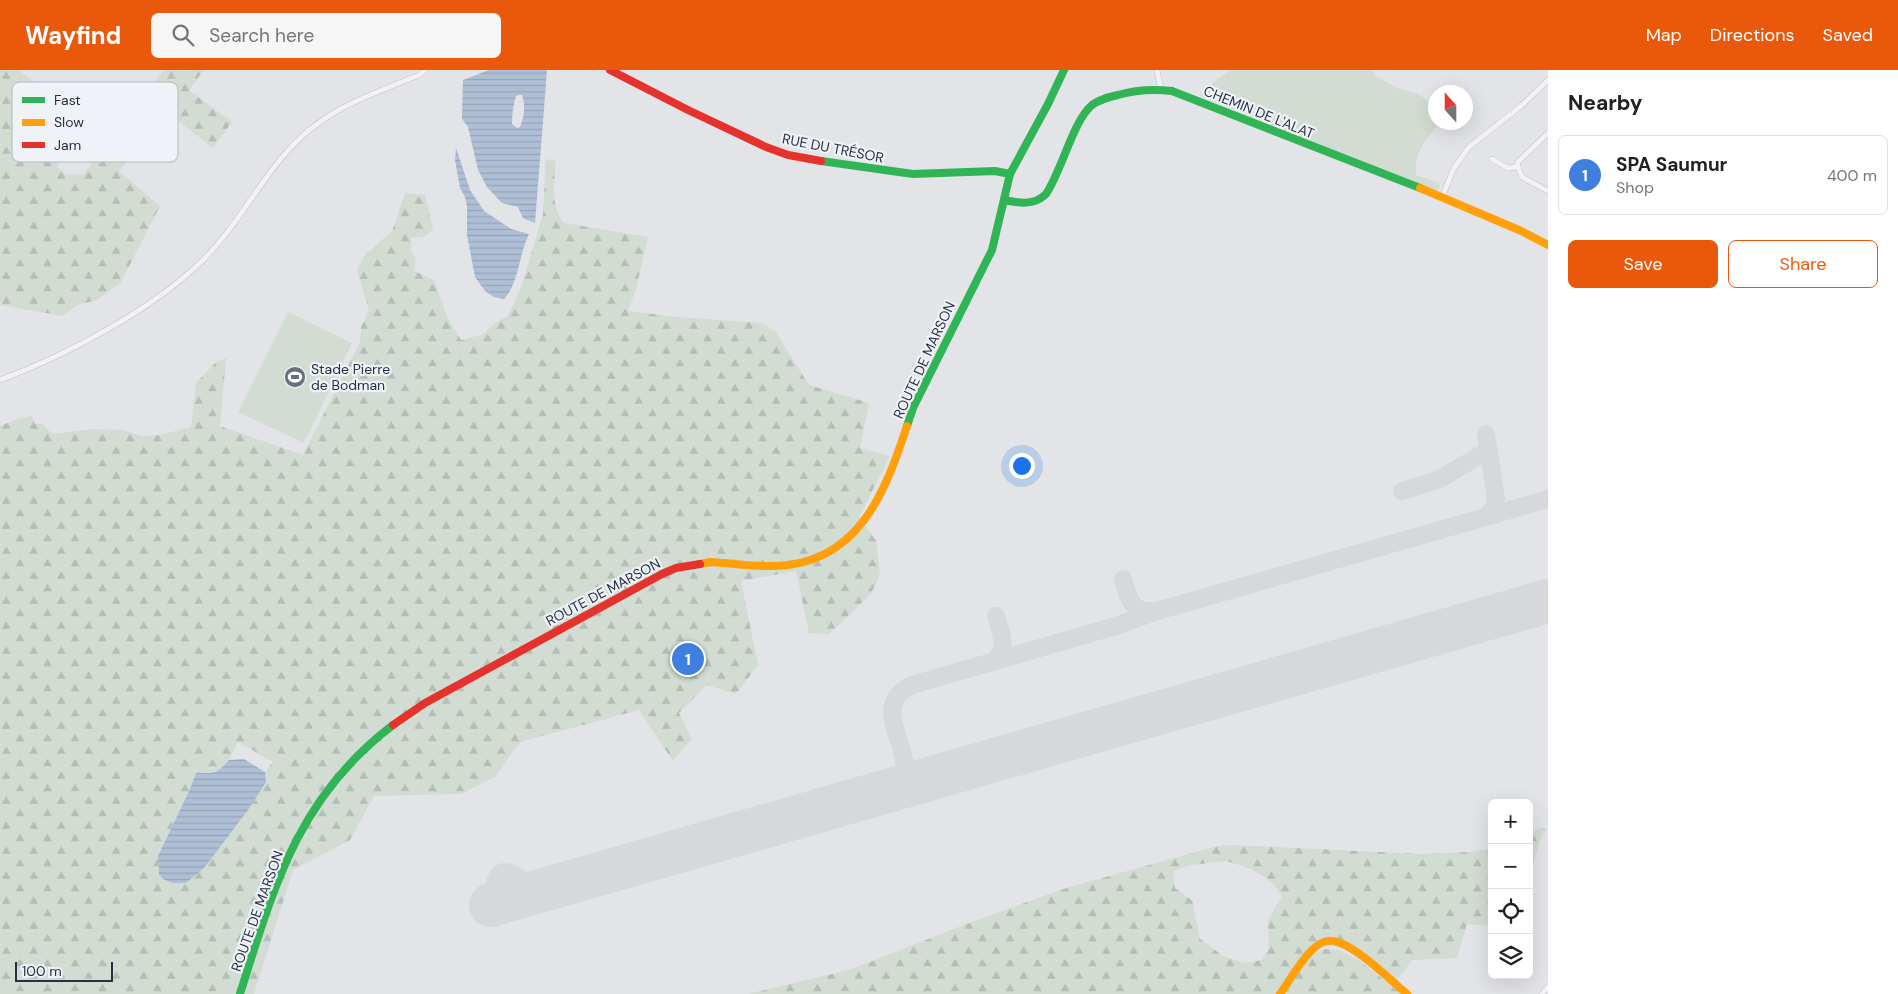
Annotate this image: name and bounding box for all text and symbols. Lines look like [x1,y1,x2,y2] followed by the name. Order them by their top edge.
[151,13,501,58] search box
[25,20,121,51] text: Wayfind
[169,21,197,49] icon: search
[209,23,314,48] text: Search here
[1646,23,1682,47] text: Map
[1710,23,1795,47] text: Directions
[1823,23,1873,47] text: Saved
[12,82,178,162] legend
[1201,82,1317,142] street label: CHEMIN DE L'ALAT
[1428,85,1473,130] north arrow
[1568,89,1642,117] text: Nearby
[54,91,81,109] text: Fast
[54,113,84,131] text: Slow
[781,129,885,167] street label: RUE DU TRÉSOR
[54,136,81,154] text: Jam
[1616,152,1727,177] text: SPA Saumur
[1582,165,1588,186] text: 1
[1827,165,1877,186] text: 400 m
[1616,177,1654,198] text: Shop
[1568,240,1718,288] button: Save
[1728,240,1878,288] button: Share
[889,299,959,421] street label: ROUTE DE MARSON
[311,360,390,394] place label: Stade Pierre de Bodman
[283,365,307,389] sports icon: Stade Pierre de Bodman
[1009,453,1035,479] your location
[543,554,663,630] street label: ROUTE DE MARSON
[672,640,704,678] pin: 1
[1488,799,1533,979] map controls
[1488,799,1533,844] button: +
[1488,844,1533,889] button: −
[227,848,287,974] street label: ROUTE DE MARSON
[1488,889,1533,934] button: locate
[1488,934,1533,979] button: layers
[15,959,112,982] scale bar
[22,962,62,980] text: 100 m

